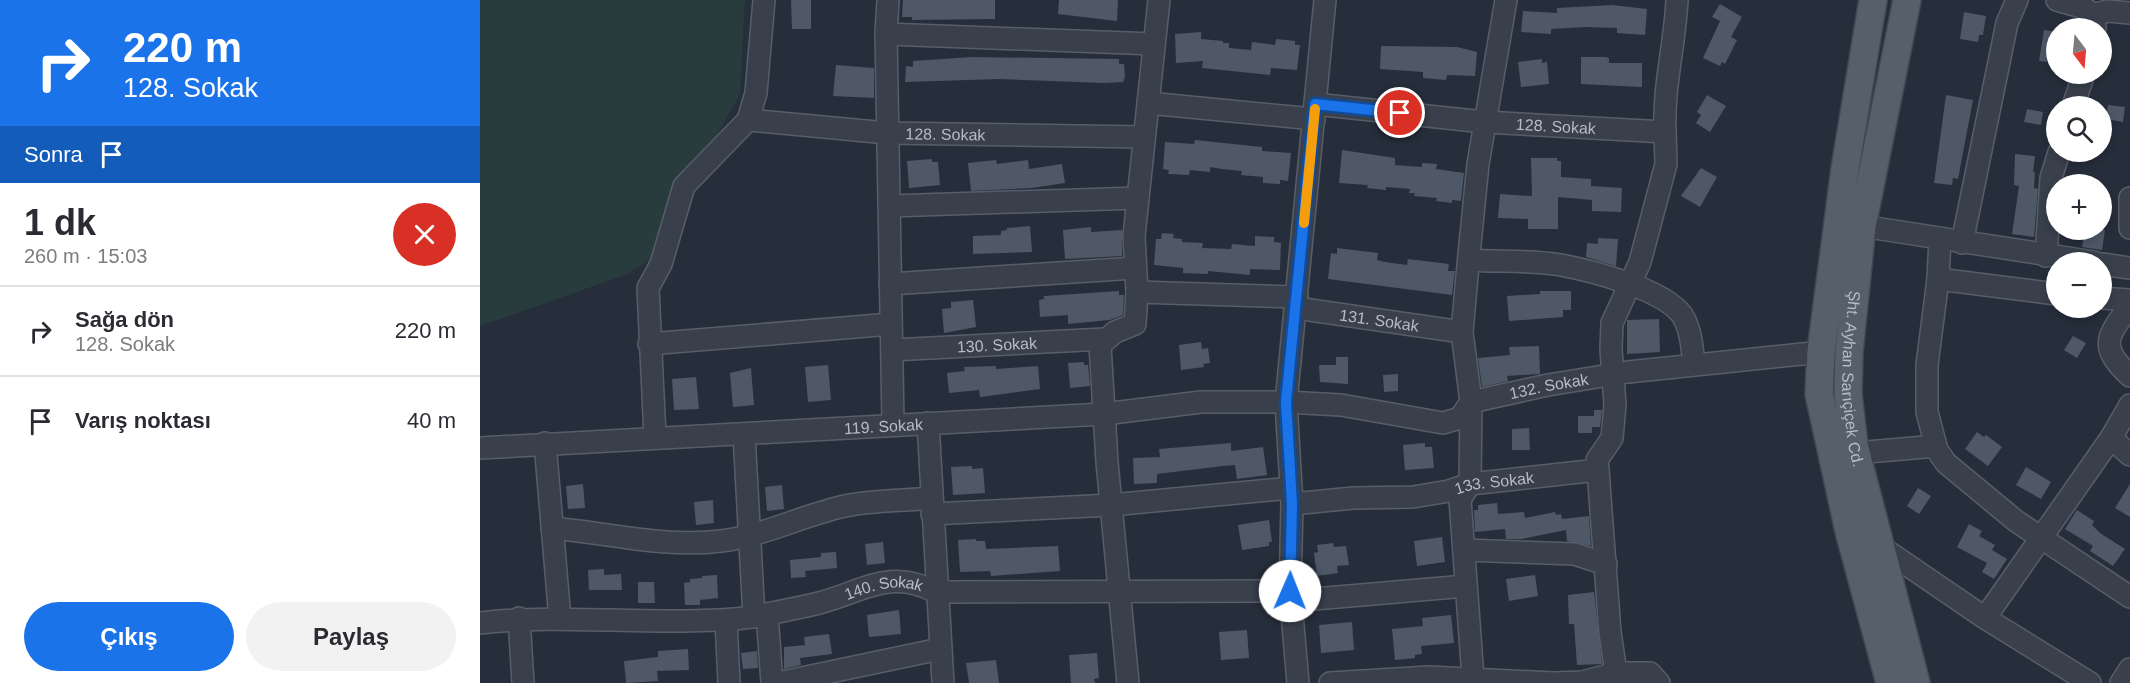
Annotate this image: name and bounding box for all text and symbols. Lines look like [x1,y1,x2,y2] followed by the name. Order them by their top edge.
[2046,18,2112,84] north arrow
[2046,18,2112,318] map controls
[24,24,102,102] icon: right
[123,24,242,71] text: 220 m
[123,73,258,103] text: 128. Sokak
[1374,87,1425,138] pin
[1383,96,1416,129] icon: arrive
[2046,96,2112,162] button: search
[1515,116,1597,137] street label: 128. Sokak
[905,125,987,144] street label: 128. Sokak
[95,138,128,171] icon: arrive
[24,142,83,167] text: Sonra
[2046,174,2112,240] button: +
[24,202,96,243] text: 1 dk
[393,203,456,266] button: close
[24,245,147,267] text: 260 m · 15:03
[2046,252,2112,318] button: −
[1839,290,1867,468] street label: Şht. Ayhan Sarıçiçek Cd.
[1338,306,1421,335] street label: 131. Sokak
[75,307,174,332] text: Sağa dön
[24,315,57,348] icon: right
[395,318,456,343] text: 220 m
[75,333,175,355] text: 128. Sokak
[956,334,1038,356] street label: 130. Sokak
[1508,370,1591,402] street label: 132. Sokak
[24,405,57,438] icon: arrive
[75,408,211,433] text: Varış noktası
[407,408,456,433] text: 40 m
[844,416,924,437] street label: 119. Sokak
[1452,469,1536,498] street label: 133. Sokak
[1258,559,1322,623] position arrow
[842,573,926,603] street label: 140. Sokak
[24,602,234,671] button: Çıkış
[246,602,456,671] button: Paylaş

